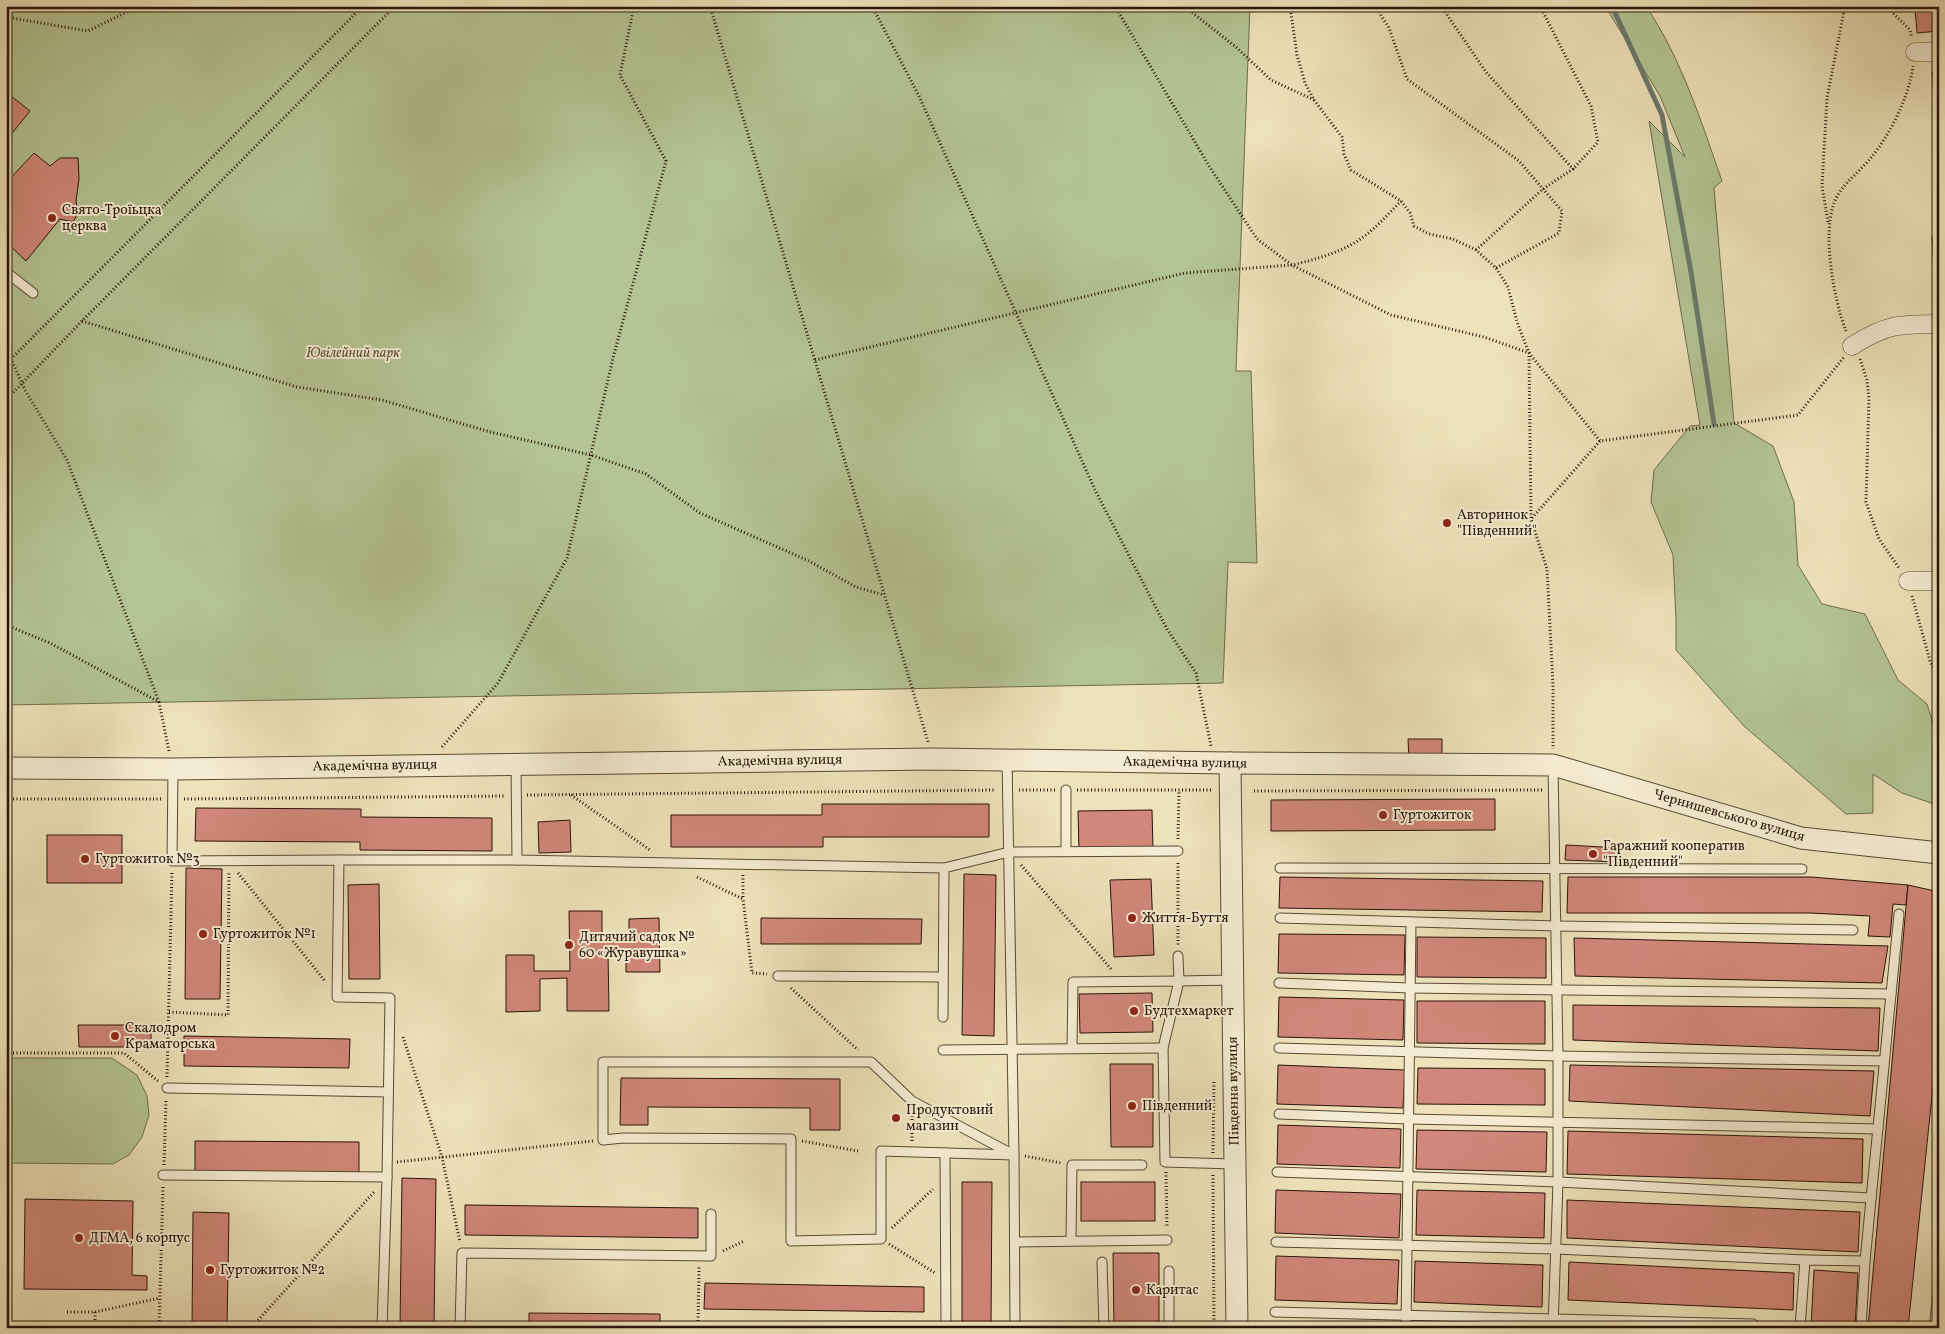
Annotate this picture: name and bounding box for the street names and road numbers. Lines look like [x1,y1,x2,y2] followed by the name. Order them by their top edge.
[718,750,842,772] street label: Академічна вулиця
[1123,752,1247,774] street label: Академічна вулиця
[313,755,437,777] street label: Академічна вулиця
[1651,785,1807,847] street label: Чернишевського вулиця
[1224,1036,1244,1146] street label: Південна вулиця

